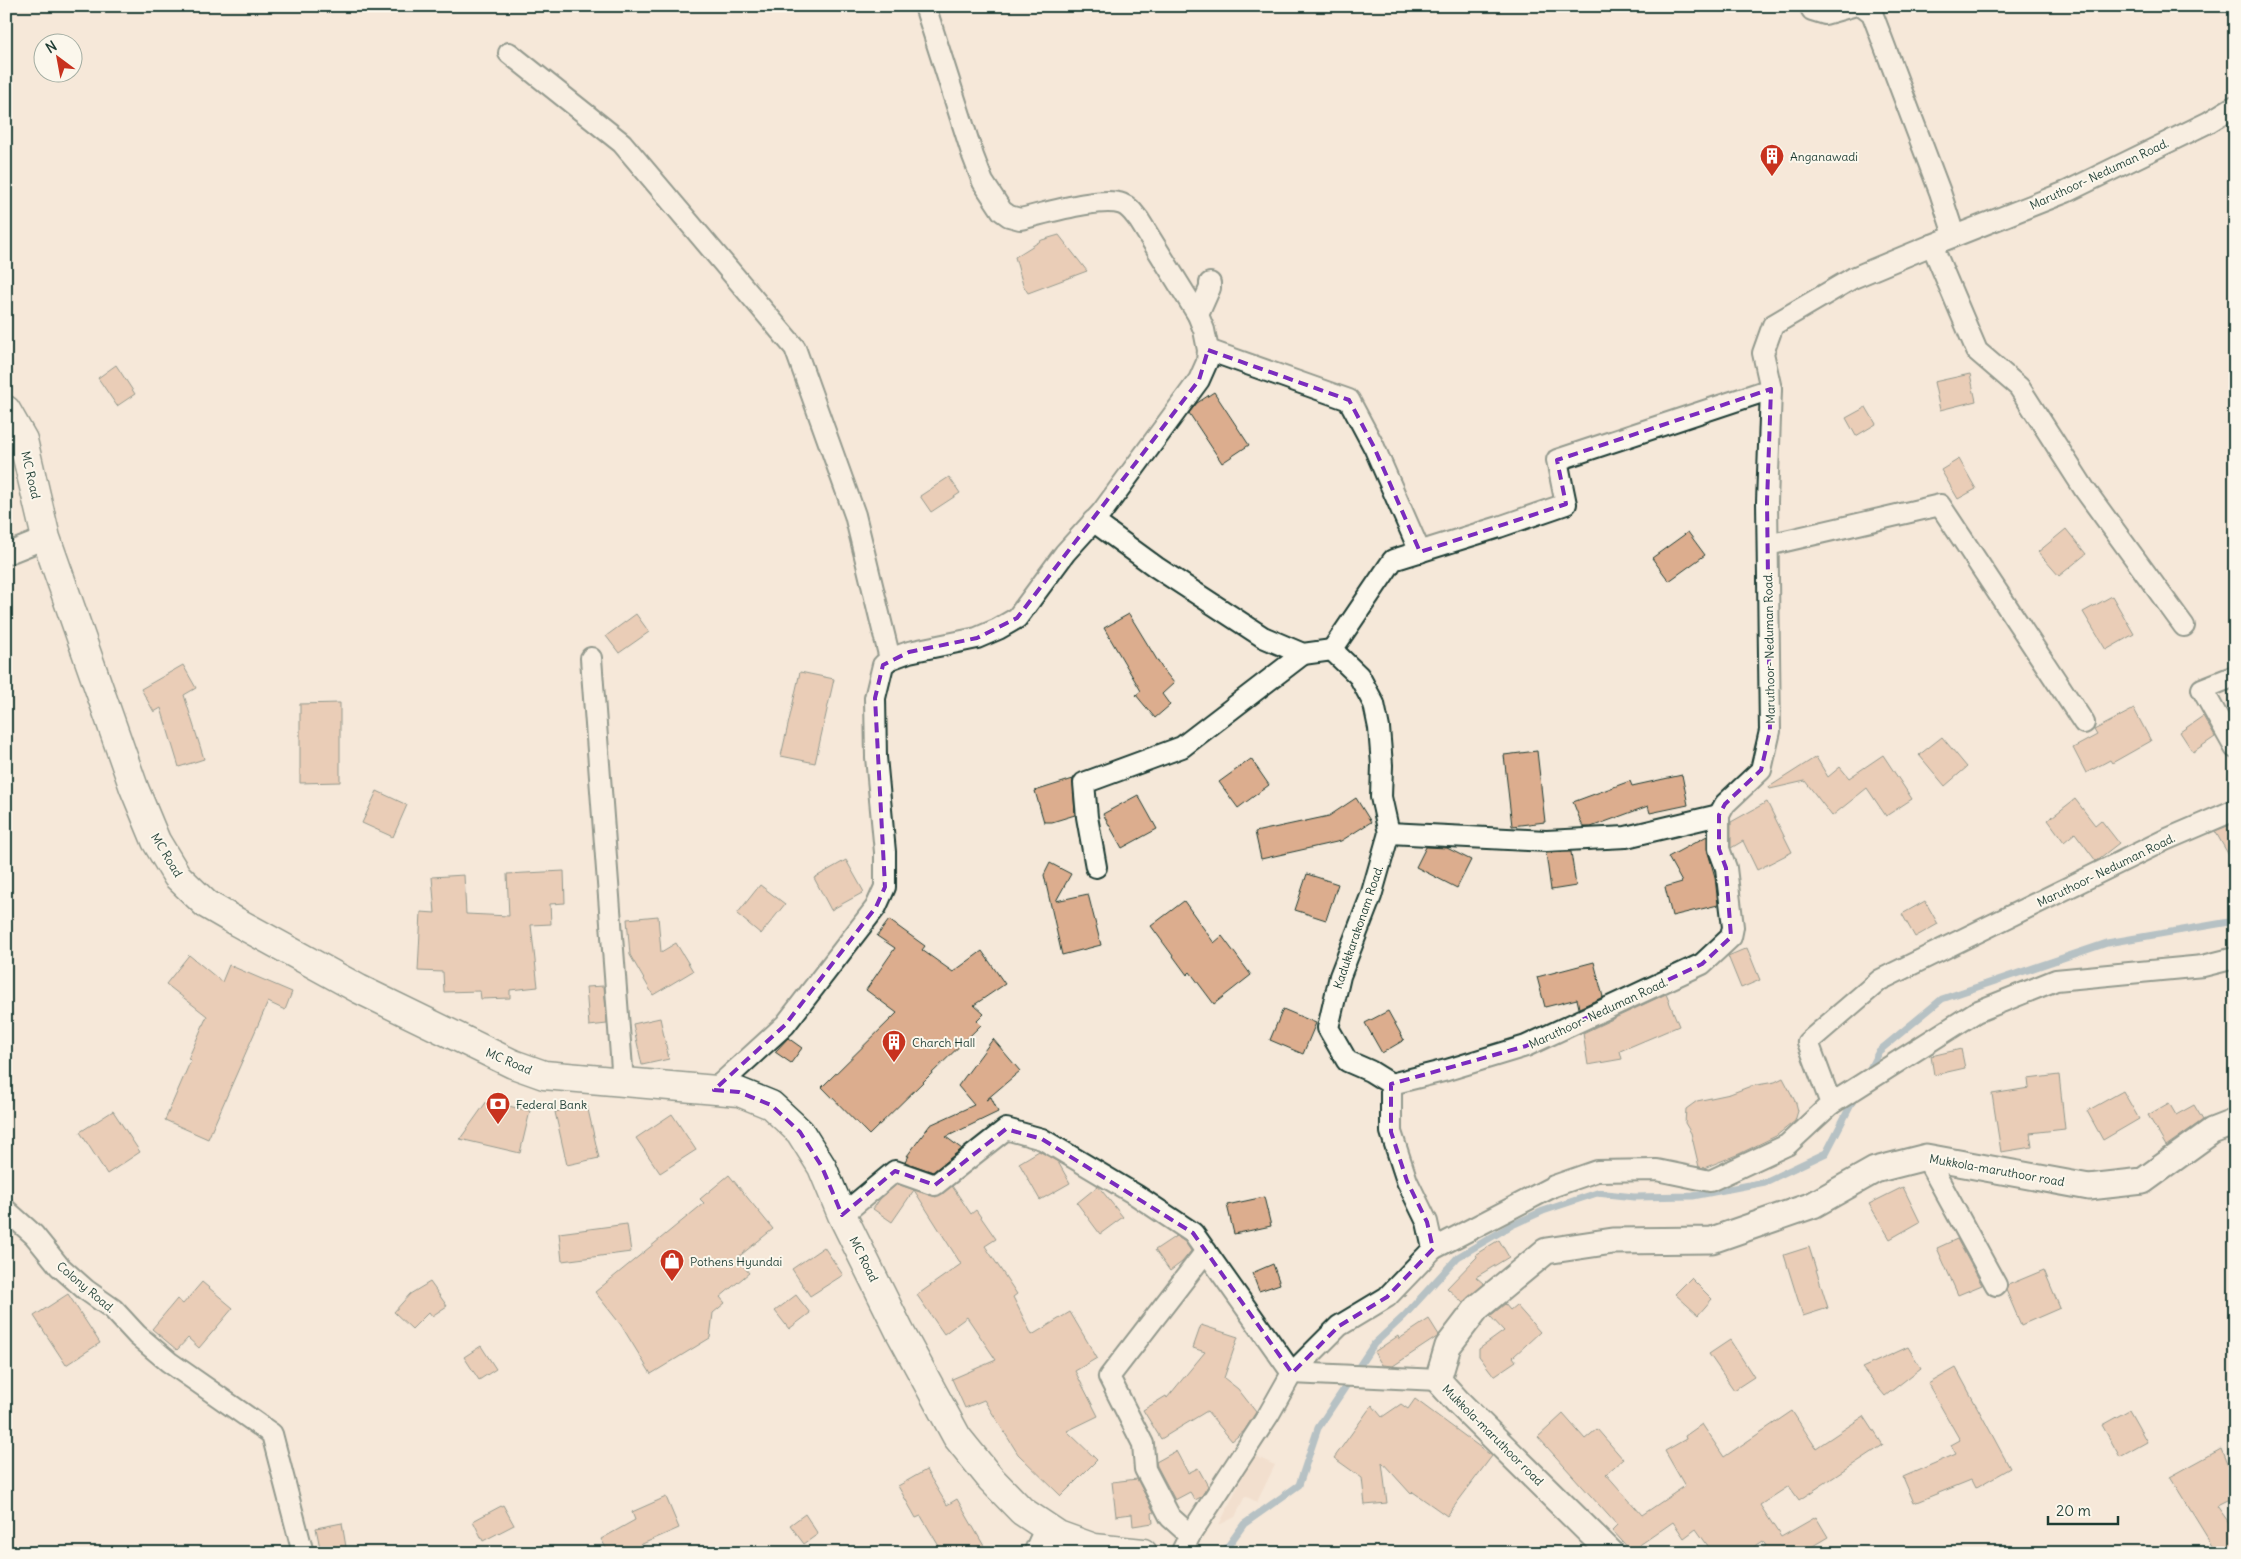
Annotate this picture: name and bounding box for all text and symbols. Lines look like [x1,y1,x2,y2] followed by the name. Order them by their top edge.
[32,32,82,82] north arrow
[42,37,60,57] text: N
[2027,135,2171,213] street label: Maruthoor- Neduman Road.
[1759,143,1785,177] building icon: Anganawadi
[1790,149,1858,164] place label: Anganawadi
[18,450,44,500] street label: MC Road
[1760,572,1778,724] street label: Maruthoor- Neduman Road.
[148,830,186,880] street label: MC Road
[2035,830,2177,910] street label: Maruthoor- Neduman Road.
[1330,863,1386,991] street label: Kadukkarakonam Road.
[1526,974,1670,1052] street label: Maruthoor- Neduman Road.
[881,1029,907,1063] building icon: Charch Hall
[912,1035,975,1050] place label: Charch Hall
[484,1045,534,1077] street label: MC Road
[485,1091,511,1125] bank icon: Federal Bank
[516,1097,587,1112] place label: Federal Bank
[1928,1151,2066,1189] street label: Mukkola-maruthoor road
[846,1234,882,1284] street label: MC Road
[659,1248,685,1282] shop icon: Pothens Hyundai
[690,1254,782,1269] place label: Pothens Hyundai
[54,1258,118,1316] street label: Colony Road.
[1439,1381,1547,1489] street label: Mukkola-maruthoor road
[2048,1494,2118,1526] scale bar
[2056,1501,2091,1520] text: 20 m

